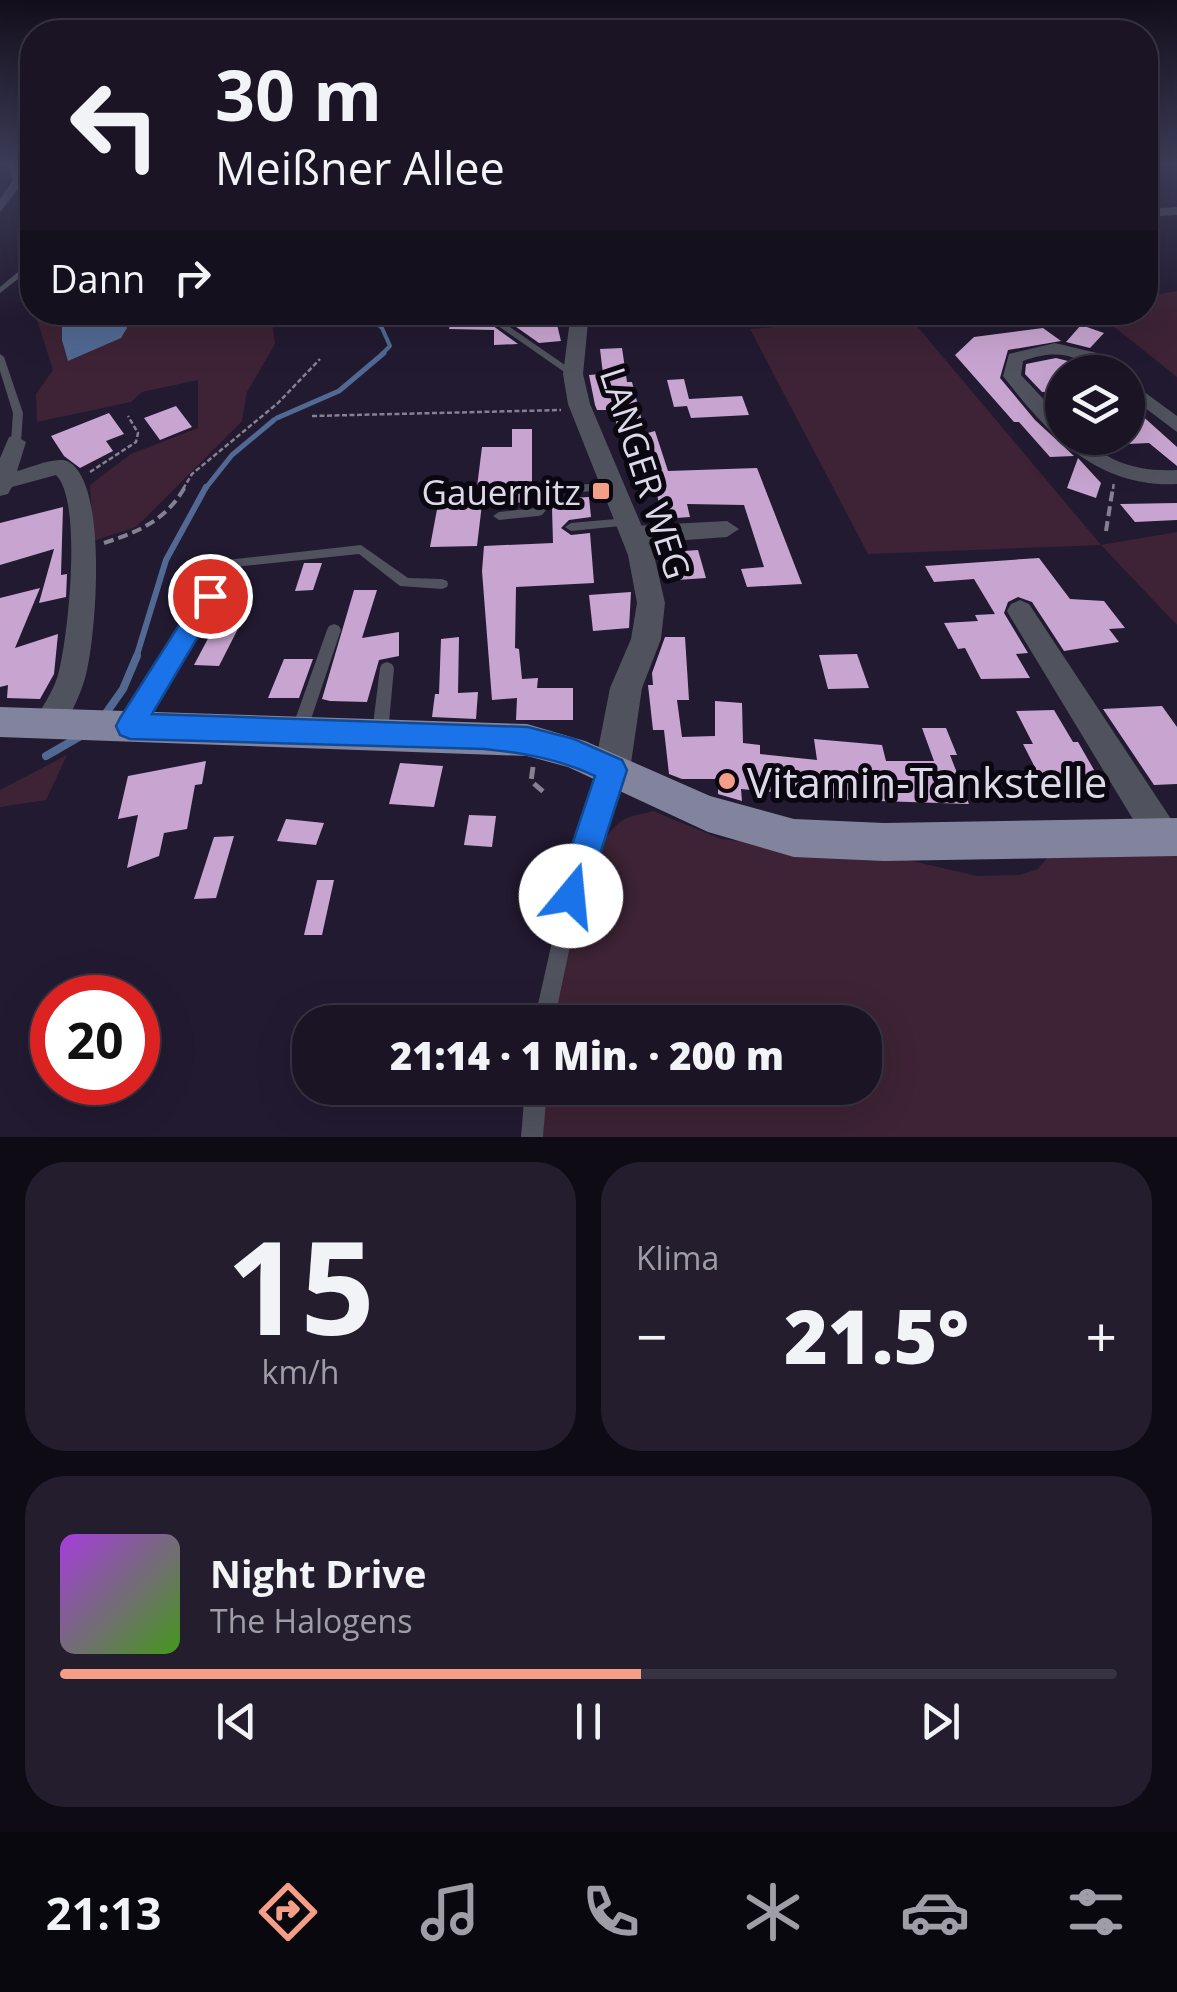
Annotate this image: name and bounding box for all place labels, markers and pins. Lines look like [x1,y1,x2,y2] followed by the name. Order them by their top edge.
[422,468,581,515] place label: Gauernitz
[590,480,612,502] marker: Gauernitz
[168,554,253,639] pin
[747,753,1107,810] place label: Vitamin-Tankstelle
[716,770,738,792] marker: Vitamin-Tankstelle

